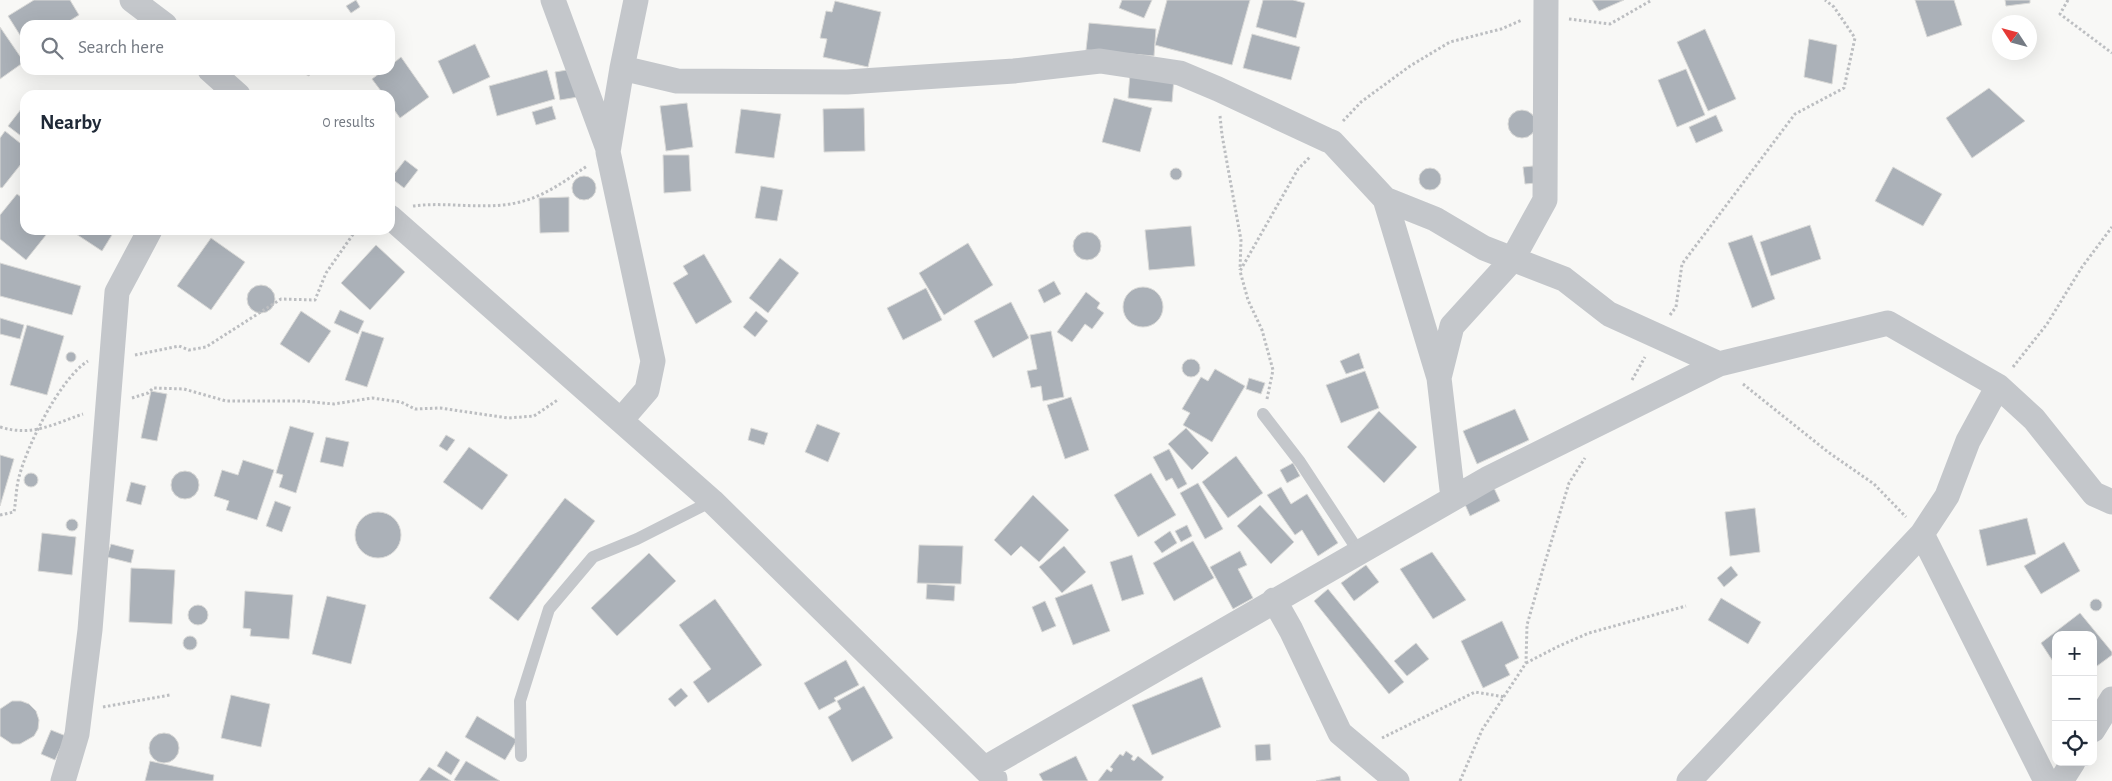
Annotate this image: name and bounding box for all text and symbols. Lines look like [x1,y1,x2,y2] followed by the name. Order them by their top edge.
[1992,15,2037,60] north arrow
[20,20,395,75] search box
[38,34,66,62] icon: search
[78,38,164,57] text: Search here
[40,112,101,133] text: Nearby
[322,114,375,130] text: 0 results
[2052,631,2097,766] map controls
[2052,631,2097,676] button: +
[2052,676,2097,721] button: −
[2052,721,2097,766] button: locate

